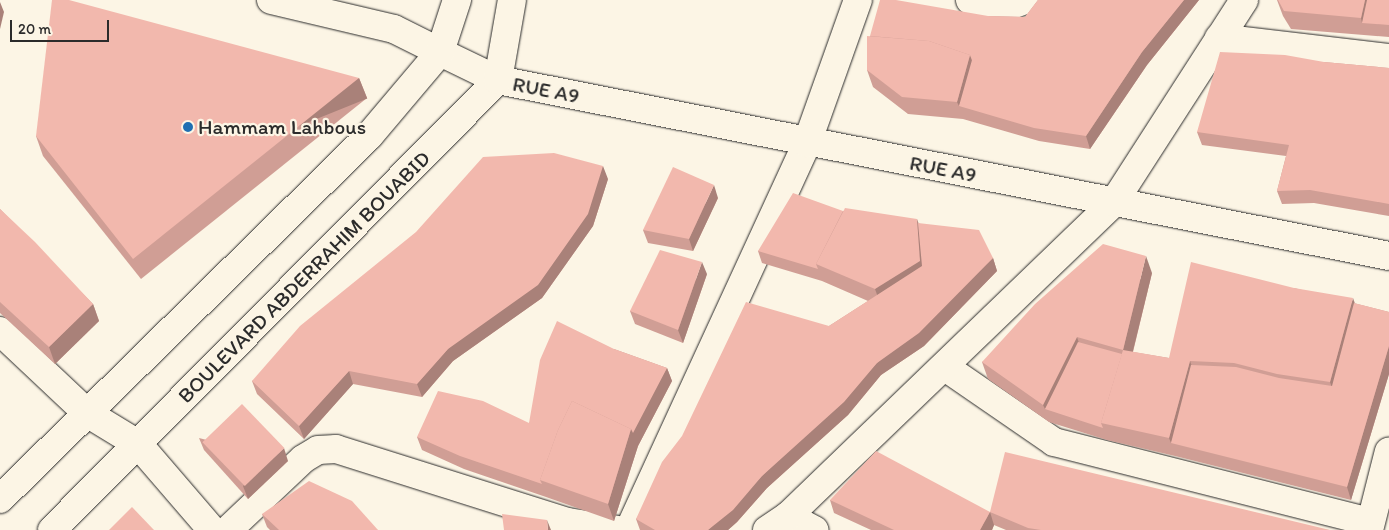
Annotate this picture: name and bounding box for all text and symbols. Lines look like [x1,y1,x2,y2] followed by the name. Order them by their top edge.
[12,10,111,42] scale bar
[18,20,51,38] text: 20 m
[510,71,582,109] street label: RUE A9
[198,114,366,140] place label: Hammam Lahbous
[182,121,194,133] marker: Hammam Lahbous
[172,145,436,409] street label: BOULEVARD ABDERRAHIM BOUABID
[907,150,979,188] street label: RUE A9

